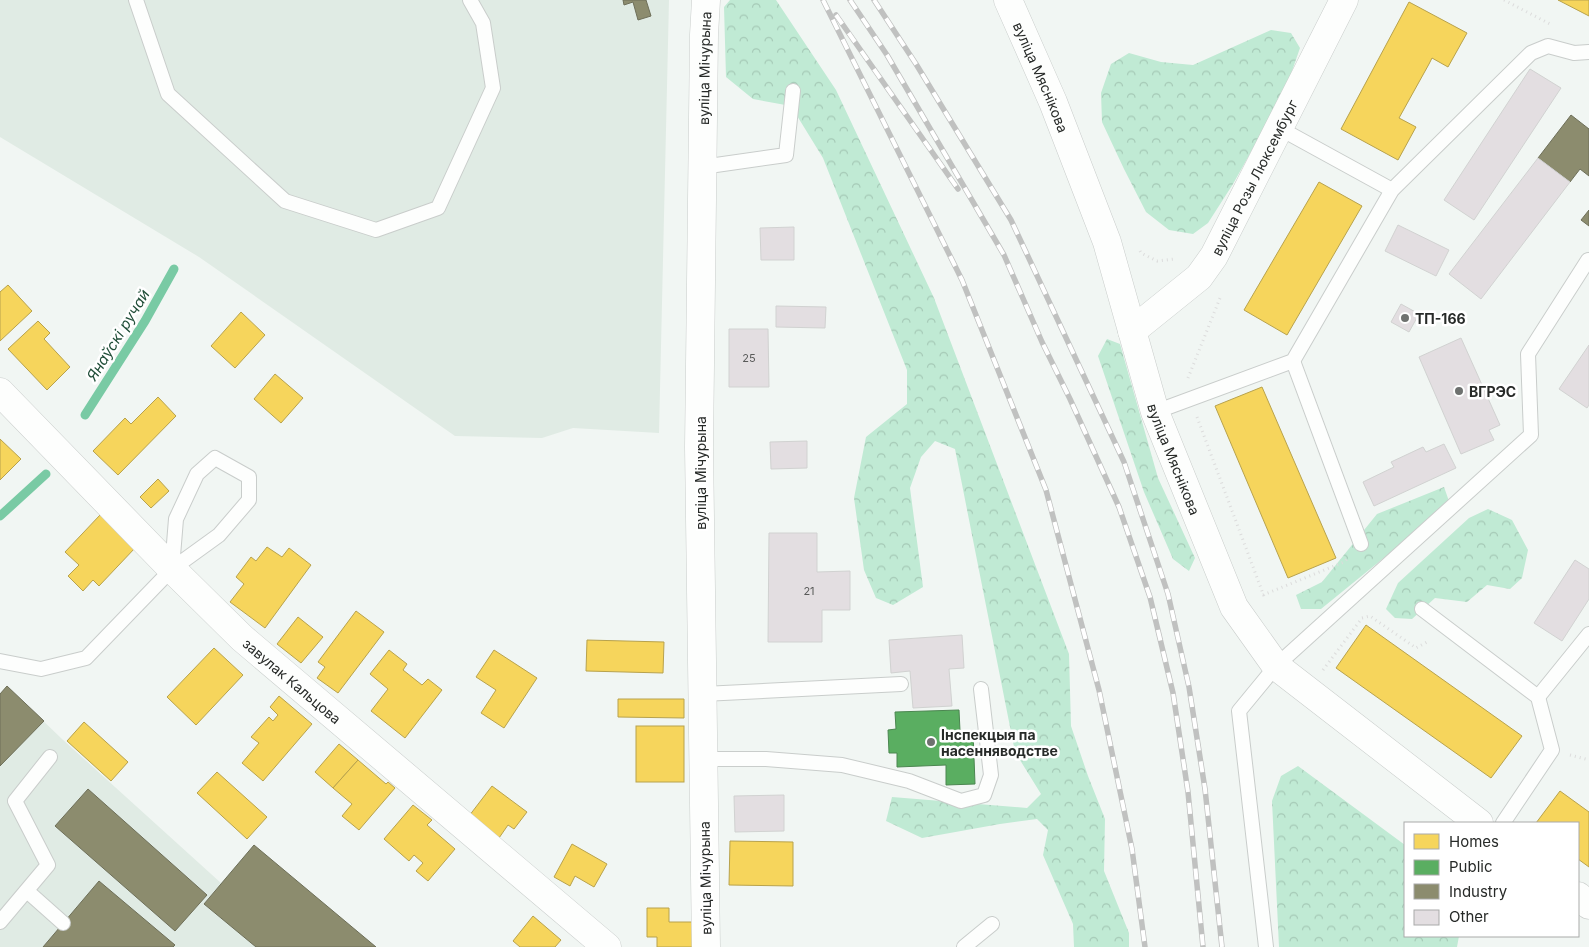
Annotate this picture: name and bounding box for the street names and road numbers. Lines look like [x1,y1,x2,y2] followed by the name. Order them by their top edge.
[694,11,714,125] street label: вуліца Мічурына
[1010,19,1072,135] street label: вуліца Мяснікова
[1207,97,1301,258] street label: вуліца Розы Люксембург
[1145,402,1204,517] street label: вуліца Мяснікова
[692,416,709,530] street label: вуліца Мічурына
[240,634,345,727] street label: завулак Кальцова
[696,821,714,935] street label: вуліца Мічурына

